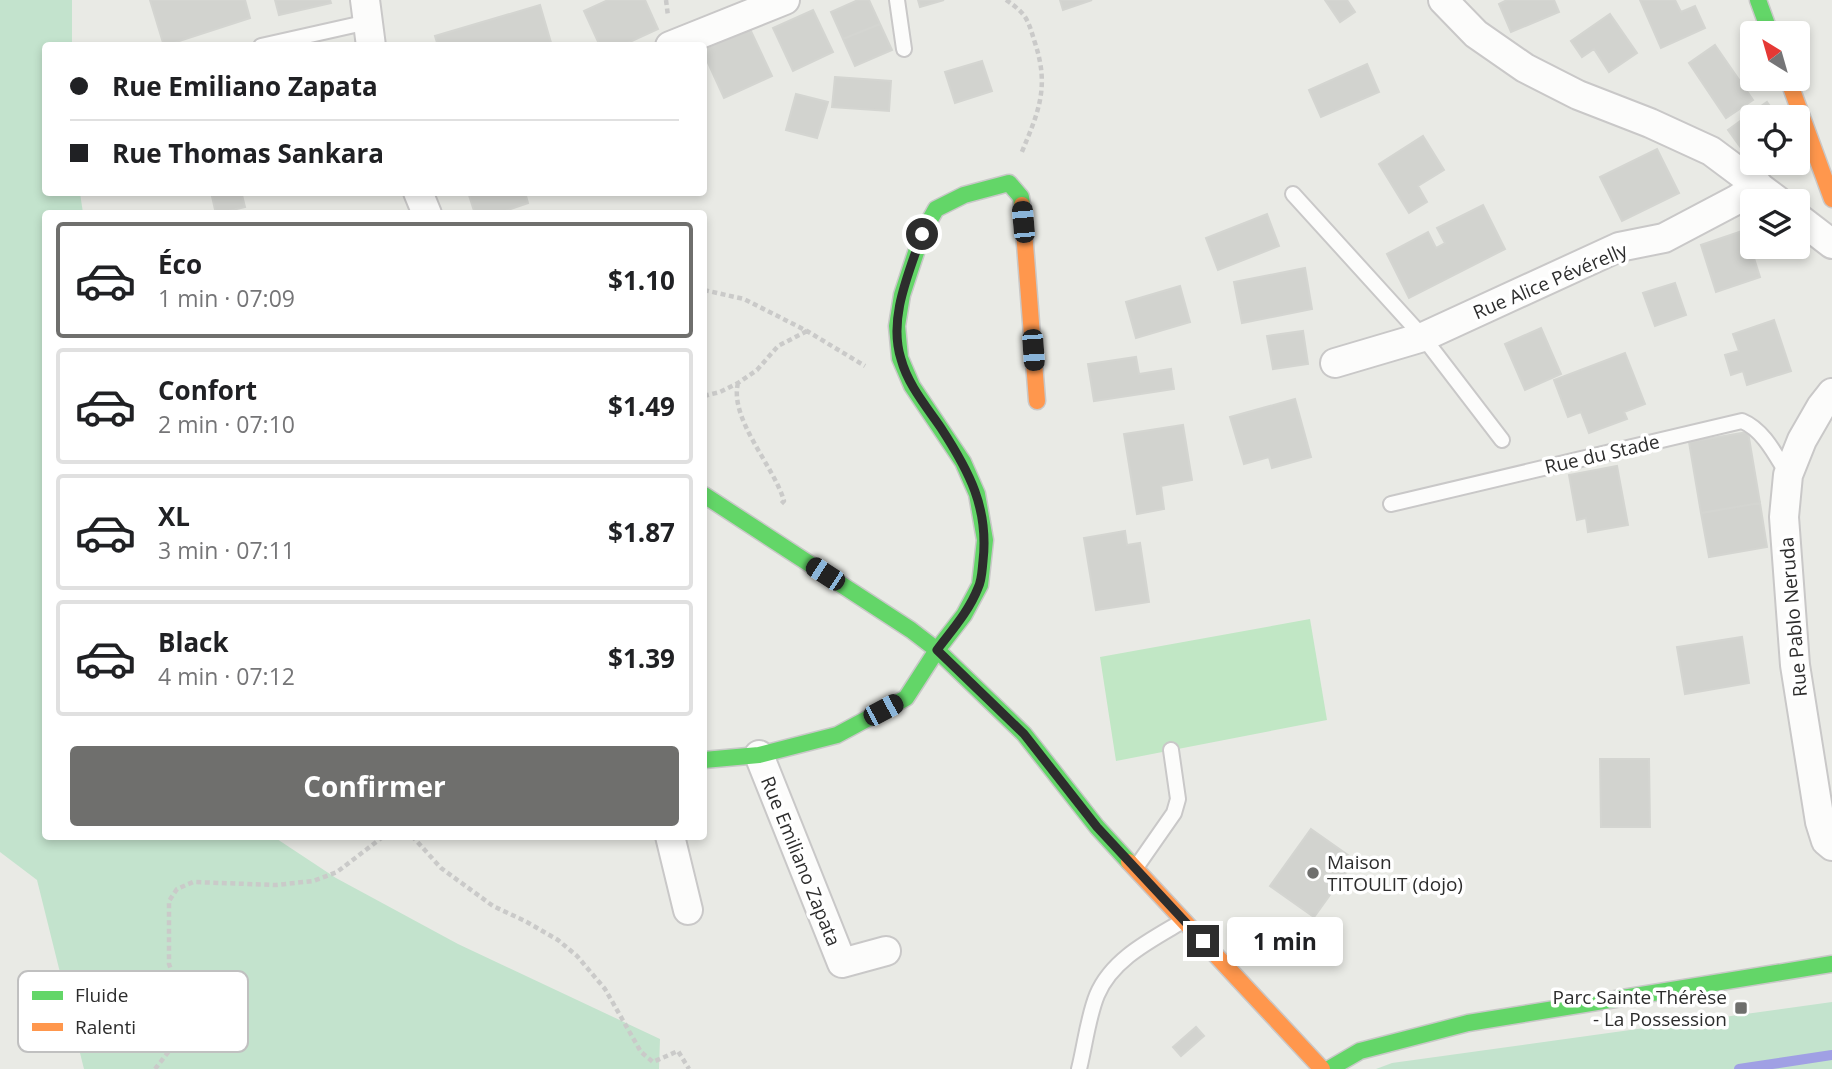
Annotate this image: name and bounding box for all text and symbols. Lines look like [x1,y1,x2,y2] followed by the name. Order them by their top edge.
[1740,21,1810,91] north arrow
[1740,21,1810,259] map controls
[112,68,378,104] text: Rue Emiliano Zapata
[1740,105,1810,175] button: locate
[112,135,384,171] text: Rue Thomas Sankara
[1740,189,1810,259] button: layers
[1011,200,1036,244] car
[906,218,938,250] route start
[1469,237,1632,325] street label: Rue Alice Pévérelly
[158,246,202,282] text: Éco
[74,249,137,312] icon: car
[608,262,675,298] text: $1.10
[158,282,295,314] text: 1 min · 07:09
[1022,328,1045,372] car
[158,372,257,408] text: Confort
[74,375,137,438] icon: car
[608,388,675,424] text: $1.49
[158,408,295,440] text: 2 min · 07:10
[1542,428,1662,480] street label: Rue du Stade
[158,498,190,534] text: XL
[74,501,137,564] icon: car
[608,514,675,550] text: $1.87
[158,534,295,566] text: 3 min · 07:11
[1773,536,1813,698] street label: Rue Pablo Neruda
[802,554,849,594] car
[158,624,229,660] text: Black
[74,627,137,690] icon: car
[608,640,675,676] text: $1.39
[158,660,295,692] text: 4 min · 07:12
[860,691,907,729] car
[70,746,679,826] button: Confirmer
[755,772,847,950] street label: Rue Emiliano Zapata
[1327,849,1463,897] place label: Maison TITOULIT (dojo)
[1305,865,1321,881] marker: Maison TITOULIT (dojo)
[1228,916,1343,965] callout: 1 min
[1187,925,1219,957] route end
[1253,925,1317,957] text: 1 min
[18,971,248,1052] legend
[75,982,128,1008] text: Fluide
[1552,984,1727,1032] place label: Parc Sainte Thérèse - La Possession
[1733,1000,1749,1016] marker: Parc Sainte Thérèse - La Possession
[75,1014,136,1040] text: Ralenti

